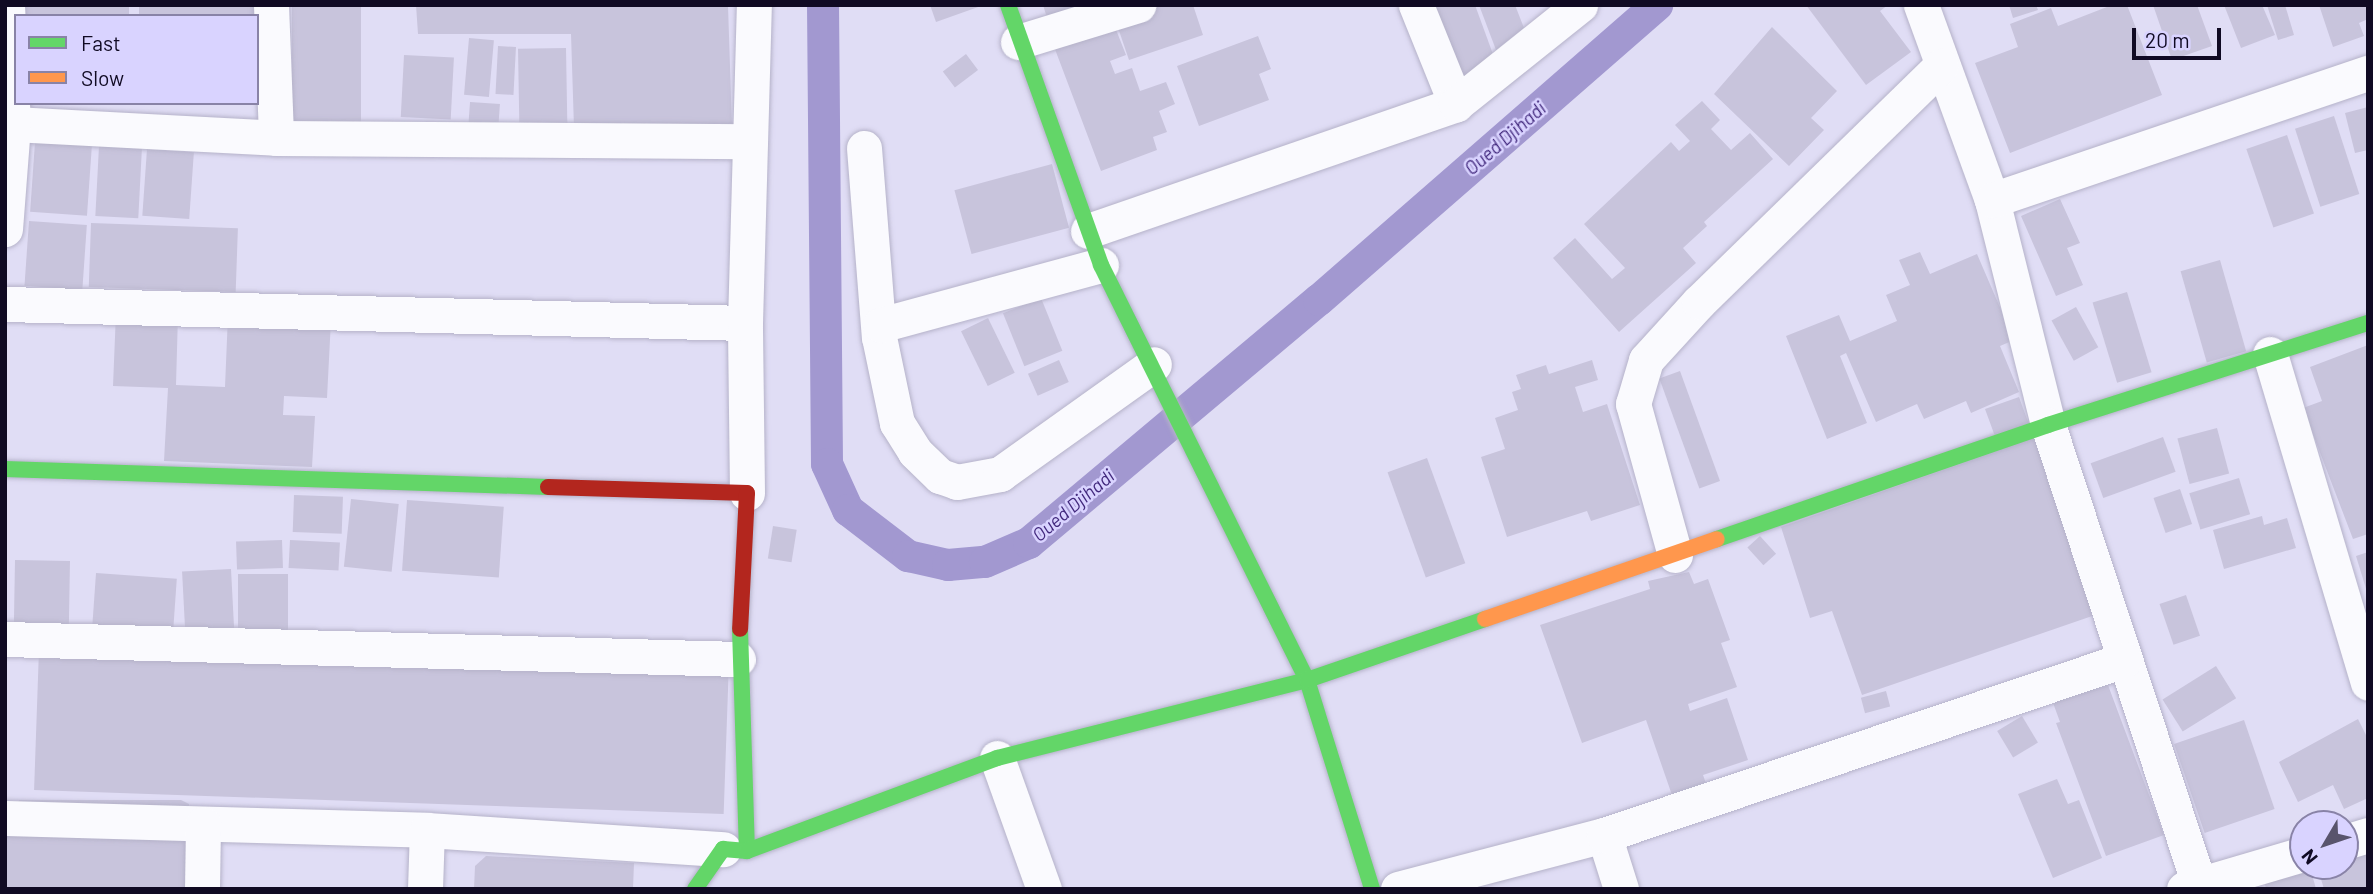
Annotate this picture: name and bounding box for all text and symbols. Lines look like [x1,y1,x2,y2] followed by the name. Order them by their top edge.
[14,14,259,105] legend
[2135,14,2224,58] scale bar
[2145,27,2190,52] text: 20 m
[81,30,121,55] text: Fast
[81,65,124,90] text: Slow
[1460,97,1550,179] water label: Oued Djihadi
[1027,464,1119,546] water label: Oued Djihadi
[2289,810,2359,880] north arrow
[2296,845,2322,869] text: N

